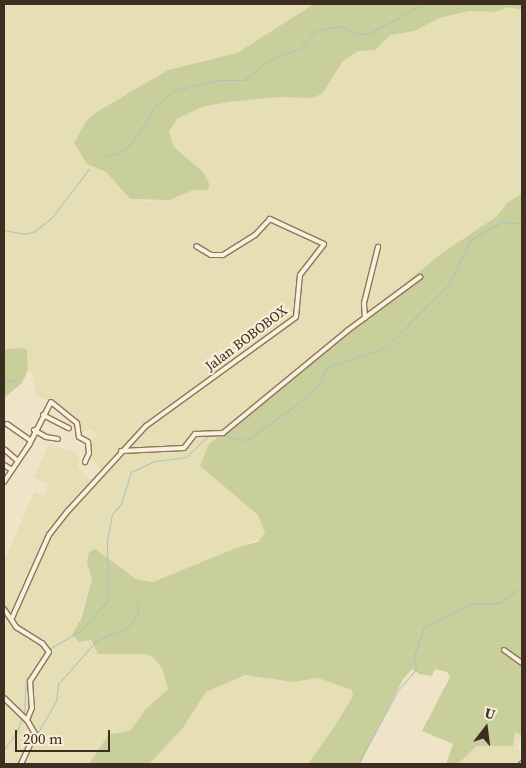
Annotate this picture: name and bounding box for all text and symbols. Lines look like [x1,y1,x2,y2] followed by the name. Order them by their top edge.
[202,302,290,374] street label: Jalan BOBOBOX
[461,703,511,753] north arrow
[482,703,497,724] text: U
[18,720,112,752] scale bar
[23,728,63,749] text: 200 m

